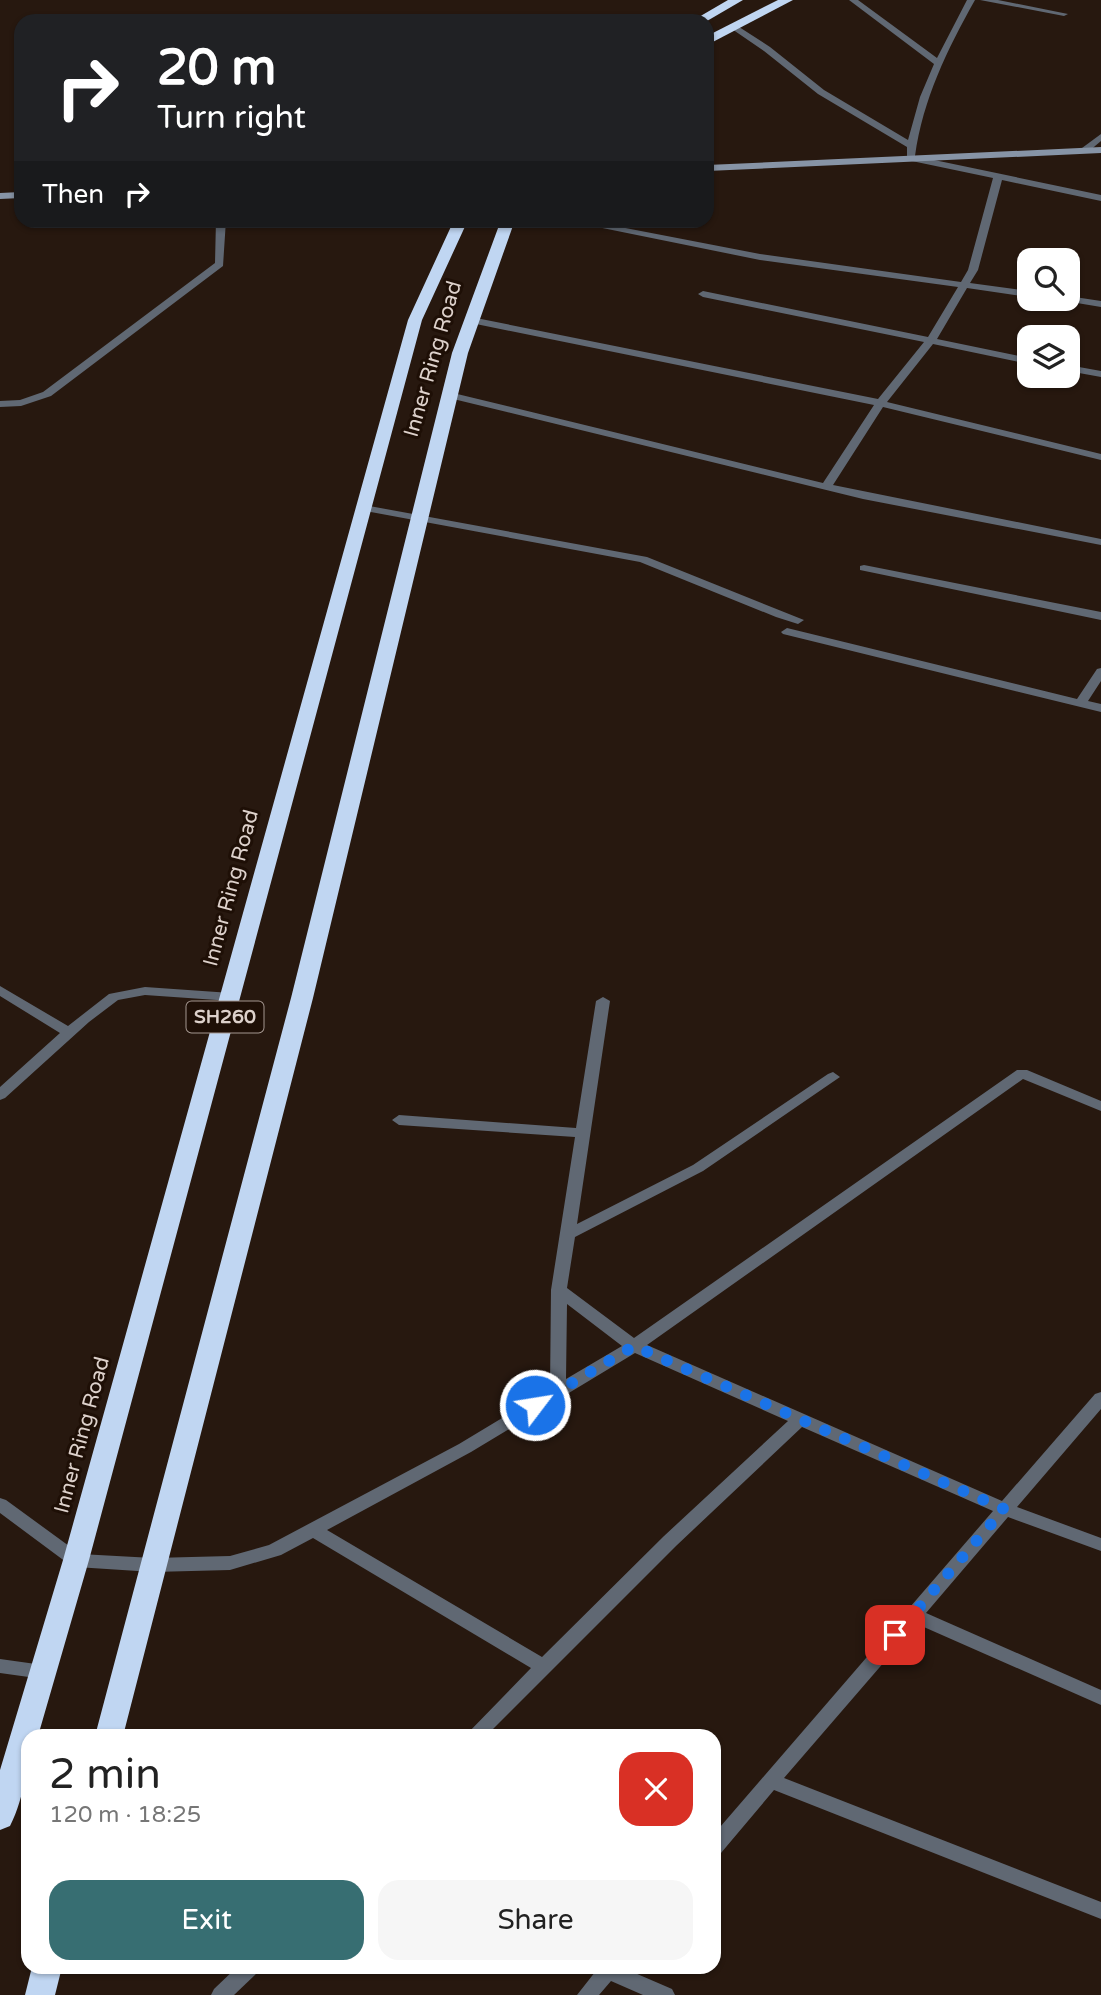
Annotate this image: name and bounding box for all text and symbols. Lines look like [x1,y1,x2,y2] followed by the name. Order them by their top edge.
[157,39,276,98] text: 20 m
[42,42,133,133] icon: right
[157,99,306,137] text: Turn right
[118,175,156,213] icon: right
[42,179,104,210] text: Then
[1017,248,1080,388] map controls
[1017,248,1080,311] button: search
[399,278,467,440] street label: Inner Ring Road
[1017,325,1080,388] button: layers
[198,807,264,969] street label: Inner Ring Road
[187,1001,264,1032] road number: SH260
[49,1354,115,1516] street label: Inner Ring Road
[498,1368,572,1442] position arrow
[865,1605,925,1665] pin
[876,1616,914,1654] icon: arrive
[49,1749,161,1800] text: 2 min
[619,1752,693,1826] button: close
[49,1801,201,1829] text: 120 m · 18:25
[49,1880,364,1960] button: Exit
[378,1880,693,1960] button: Share

